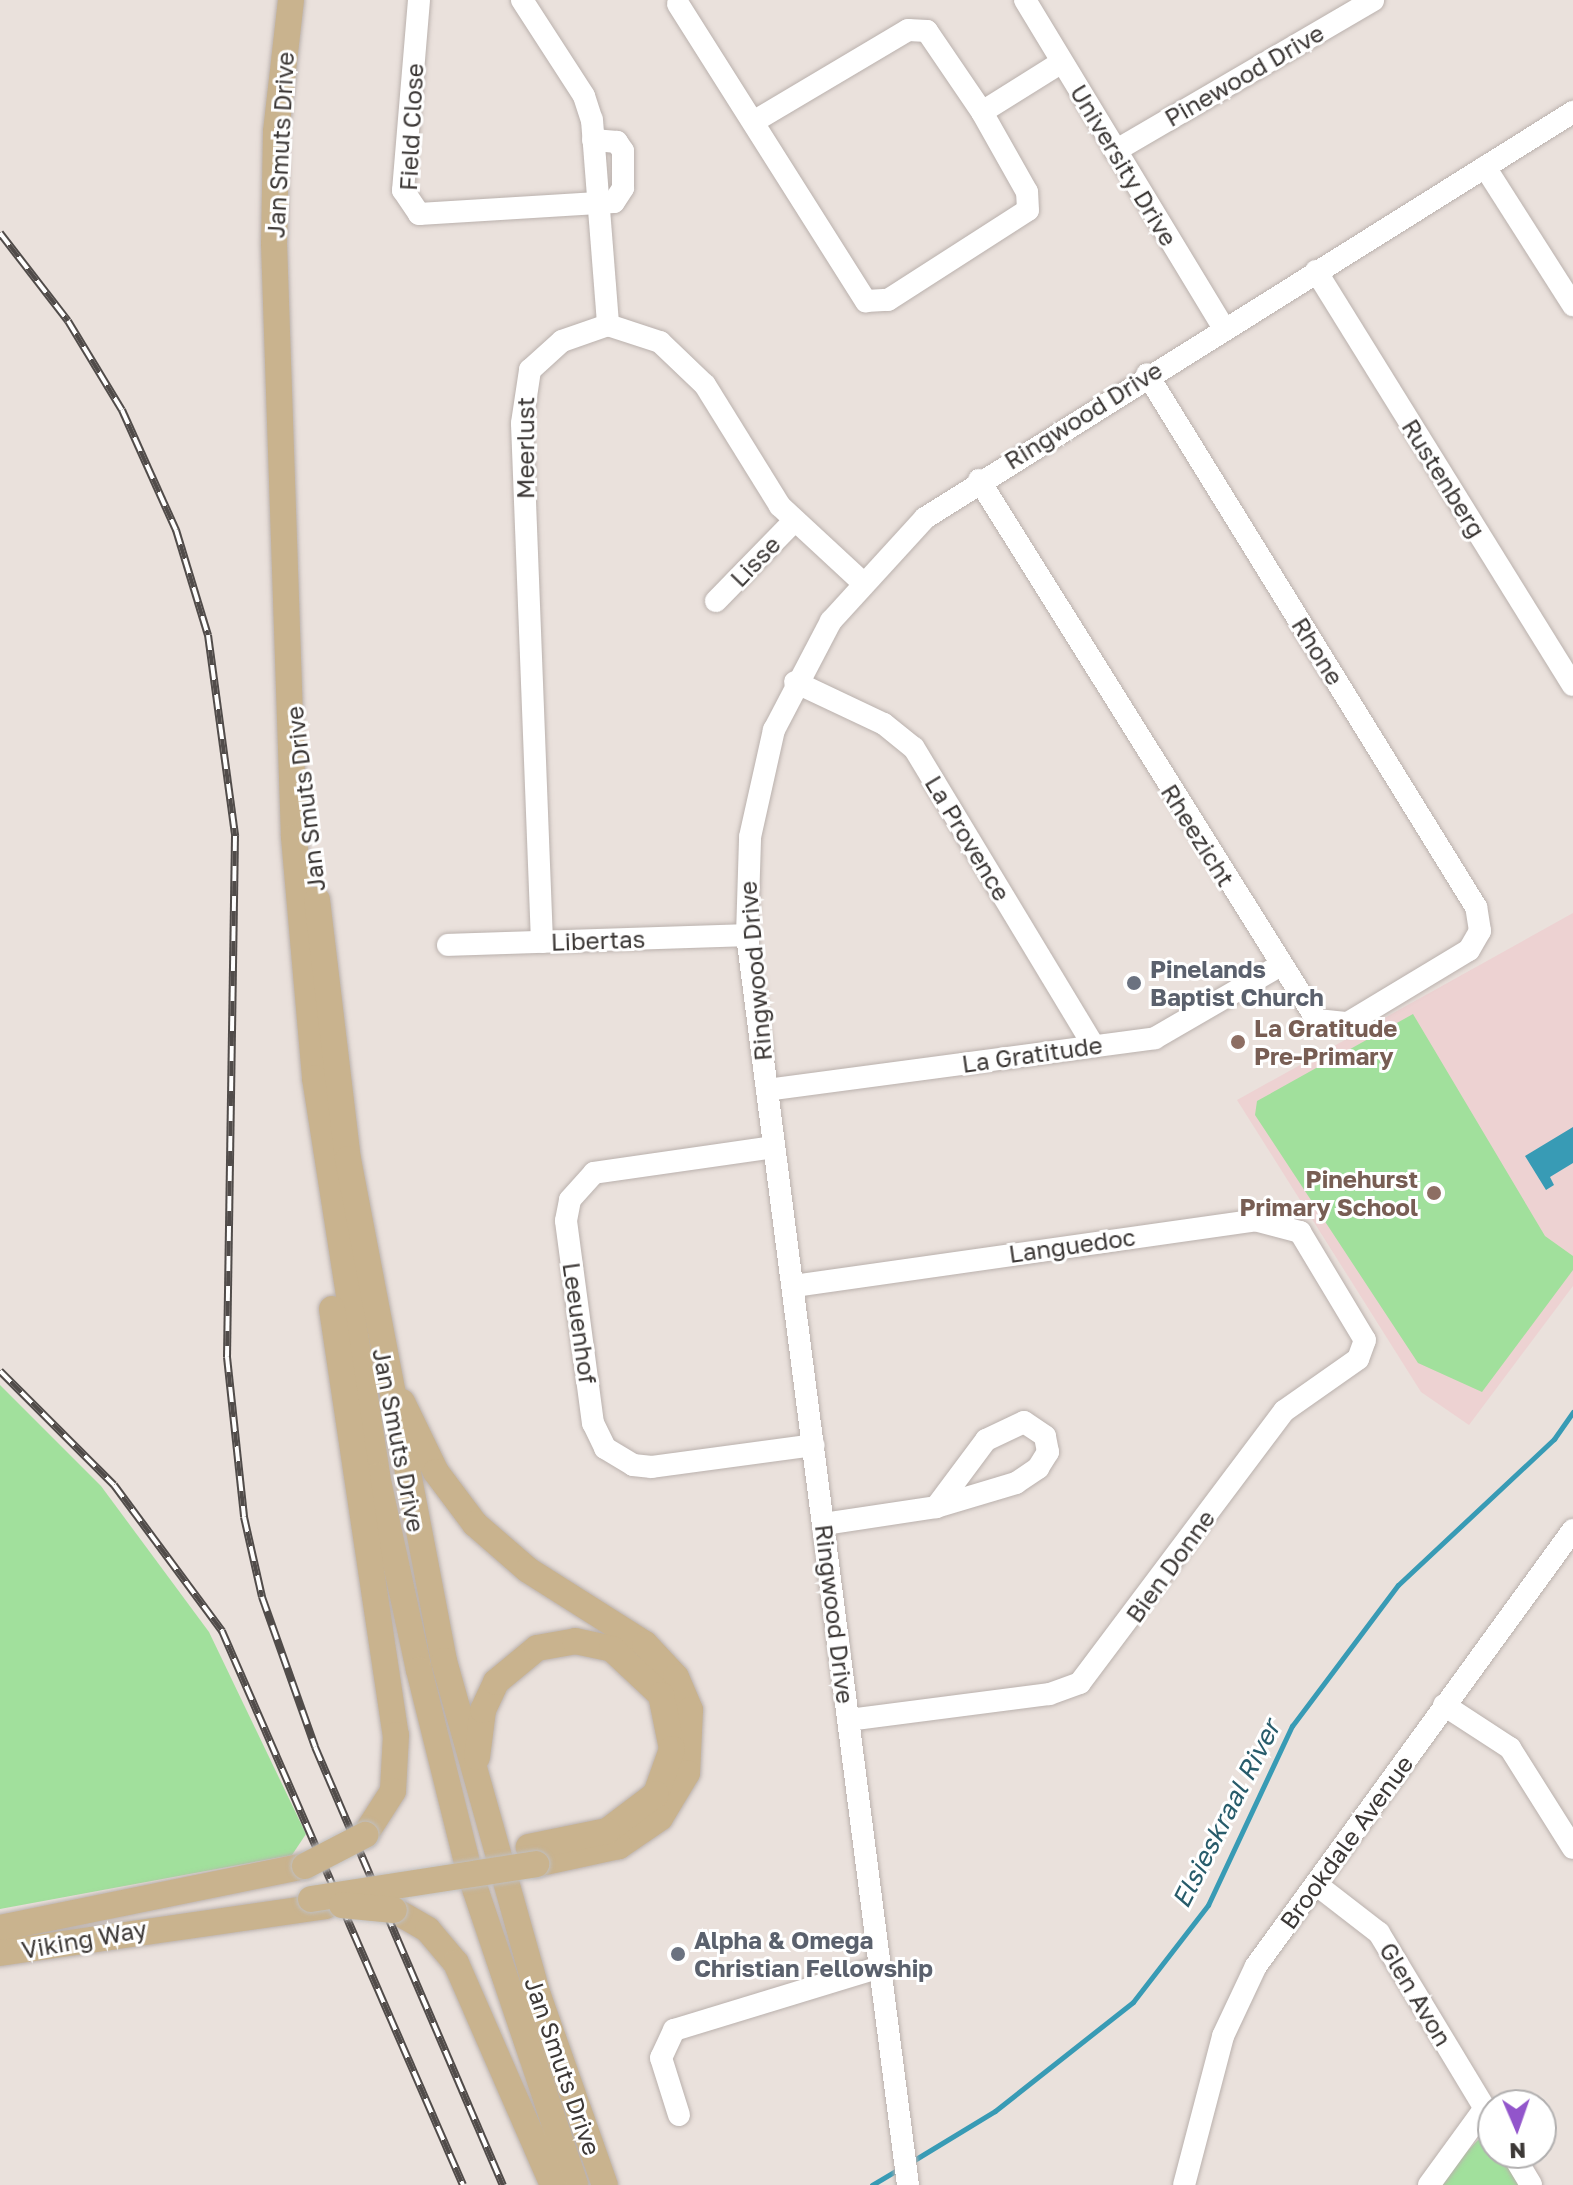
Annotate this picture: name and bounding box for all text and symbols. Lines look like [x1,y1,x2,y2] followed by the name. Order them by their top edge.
[1159,18,1329,132] street label: Pinewood Drive
[261,51,299,239] street label: Jan Smuts Drive
[393,63,429,191] street label: Field Close
[1065,79,1183,251] street label: University Drive
[999,355,1167,475] street label: Ringwood Drive
[511,397,539,499] street label: Meerlust
[1396,414,1492,542] street label: Rustenberg
[724,530,786,592] street label: Lisse
[1286,612,1350,690] street label: Rhone
[279,705,331,893] street label: Jan Smuts Drive
[919,770,1017,906] street label: La Provence
[1155,779,1241,891] street label: Rheezicht
[733,880,777,1062] street label: Ringwood Drive
[550,924,646,956] street label: Libertas
[1150,955,1324,1011] place label: Pinelands Baptist Church
[1125,974,1143,992] marker: Pinelands Baptist Church
[1254,1014,1397,1070] place label: La Gratitude Pre-Primary
[960,1030,1104,1078] street label: La Gratitude
[1229,1033,1247,1051] marker: La Gratitude Pre-Primary
[1239,1165,1418,1221] place label: Pinehurst Primary School
[1425,1184,1443,1202] marker: Pinehurst Primary School
[1007,1222,1137,1268] street label: Languedoc
[557,1261,603,1385] street label: Leeuenhof
[367,1346,431,1534] street label: Jan Smuts Drive
[1120,1504,1220,1628] street label: Bien Donne
[810,1523,860,1705] street label: Ringwood Drive
[1165,1715,1287,1913] water label: Elsieskraal River
[1273,1750,1419,1934] street label: Brookdale Avenue
[19,1914,149,1964] street label: Viking Way
[694,1926,933,1982] place label: Alpha & Omega Christian Fellowship
[1374,1937,1458,2051] street label: Glen Avon
[669,1945,687,1963] marker: Alpha & Omega Christian Fellowship
[519,1973,607,2159] street label: Jan Smuts Drive
[1477,2089,1557,2169] north arrow
[1509,2138,1527,2165] text: N

